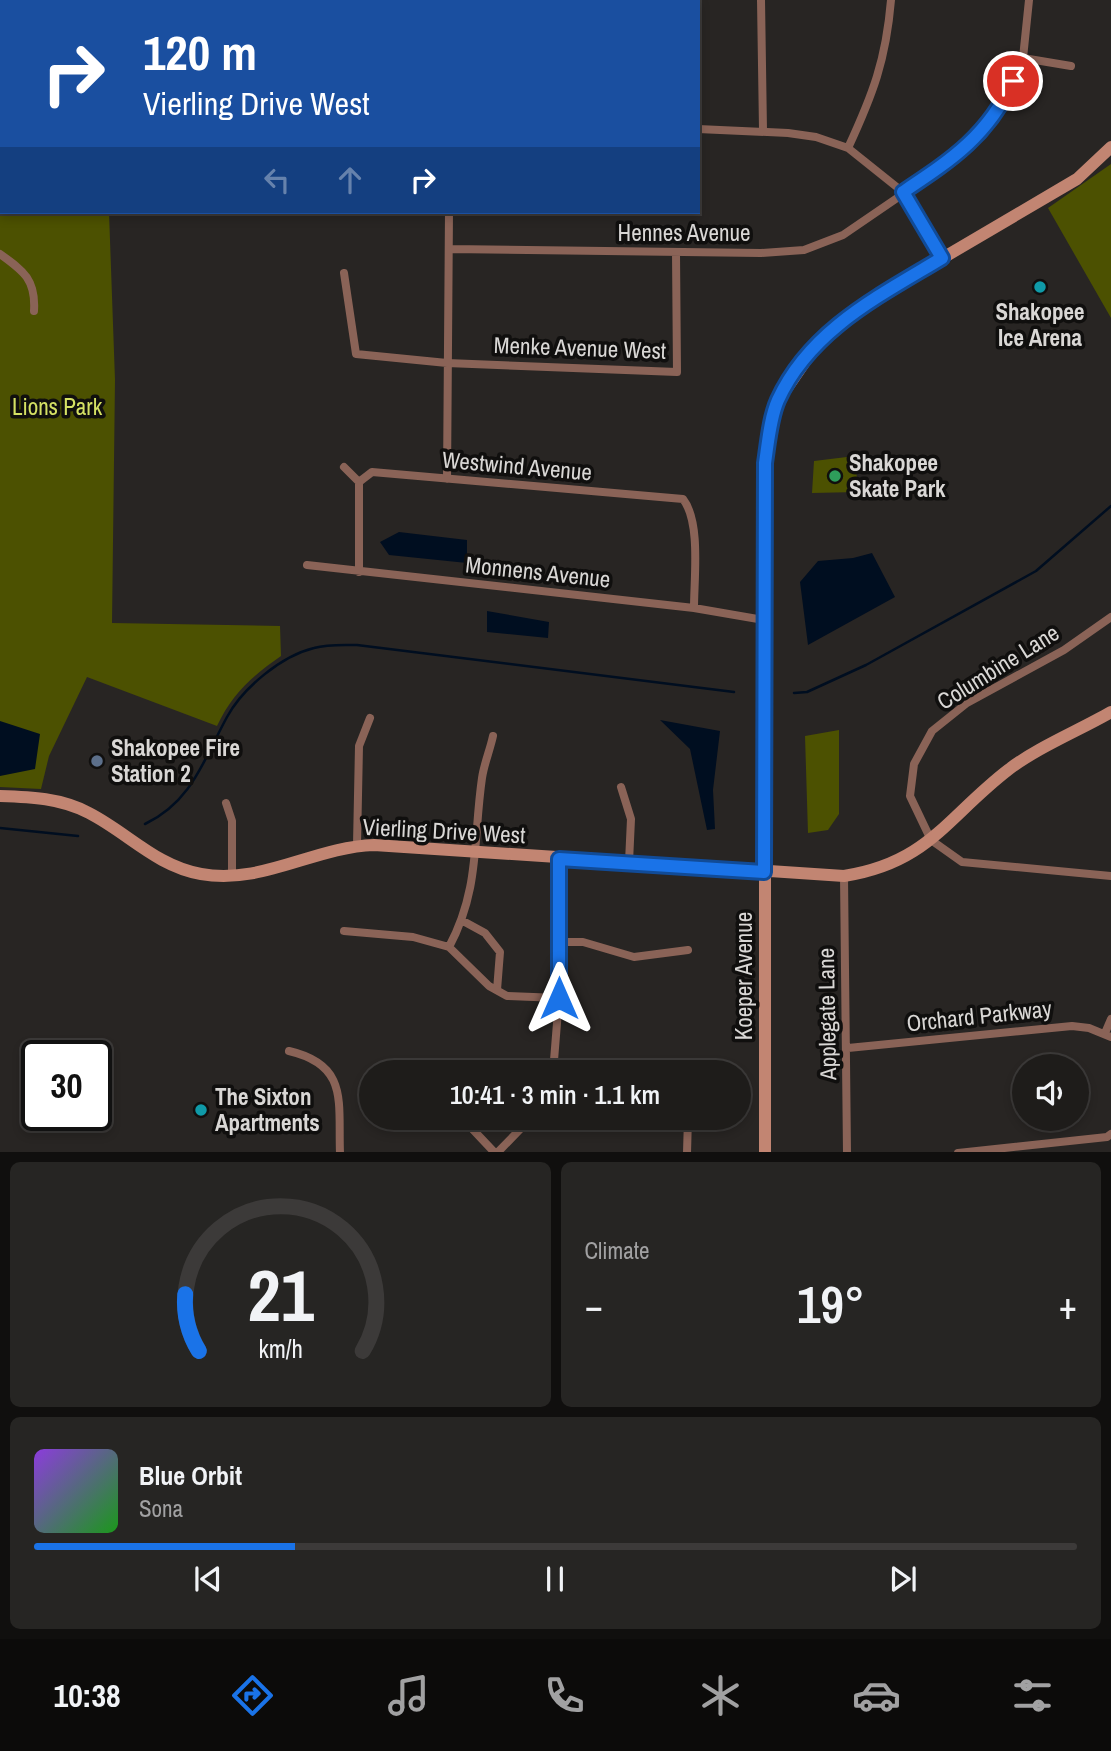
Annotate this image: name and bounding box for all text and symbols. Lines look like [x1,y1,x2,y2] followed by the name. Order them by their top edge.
[143,19,257,85] text: 120 m
[28,28,119,119] icon: right
[983,51,1043,111] pin
[994,62,1032,100] icon: arrive
[143,82,370,125] text: Vierling Drive West
[258,161,296,199] icon: left
[331,161,369,199] icon: ahead
[404,161,442,199] icon: right
[618,217,750,248] street label: Hennes Avenue
[1032,279,1048,295] marker: Shakopee Ice Arena
[995,296,1085,353] place label: Shakopee Ice Arena
[493,329,667,366] street label: Menke Avenue West
[12,391,103,422] park label: Lions Park
[441,444,593,487] street label: Westwind Avenue
[849,447,946,504] place label: Shakopee Skate Park
[827,468,843,484] marker: Shakopee Skate Park
[464,548,612,595] street label: Monnens Avenue
[931,617,1065,716] street label: Columbine Lane
[111,732,240,789] place label: Shakopee Fire Station 2
[89,753,105,769] marker: Shakopee Fire Station 2
[362,811,526,850] street label: Vierling Drive West
[728,912,759,1040] street label: Koeper Avenue
[810,948,843,1081] street label: Applegate Lane
[522,961,596,1035] position arrow
[905,992,1054,1039] street label: Orchard Parkway
[21,1040,112,1131] speed limit sign: 30
[1012,1054,1089,1131] map controls
[1012,1054,1089,1131] button: sound
[450,1077,660,1112] text: 10:41 · 3 min · 1.1 km
[215,1081,320,1138] place label: The Sixton Apartments
[193,1102,209,1118] marker: The Sixton Apartments
[585,1235,649,1266] text: Climate
[247,1246,314,1344] text: 21
[797,1269,865,1339] text: 19°
[585,1280,603,1331] text: −
[1059,1280,1077,1331] text: +
[258,1331,302,1365] text: km/h
[139,1458,242,1493] text: Blue Orbit
[139,1493,183,1524] text: Sona
[189,1560,227,1598] icon: previous
[536,1560,574,1598] icon: pause
[884,1560,922,1598] icon: next
[228,1671,277,1720] icon: directions
[384,1671,433,1720] icon: music
[540,1671,589,1720] icon: phone
[696,1671,745,1720] icon: climate
[852,1671,901,1720] icon: car
[1008,1671,1057,1720] icon: filters
[54,1674,121,1717] text: 10:38

